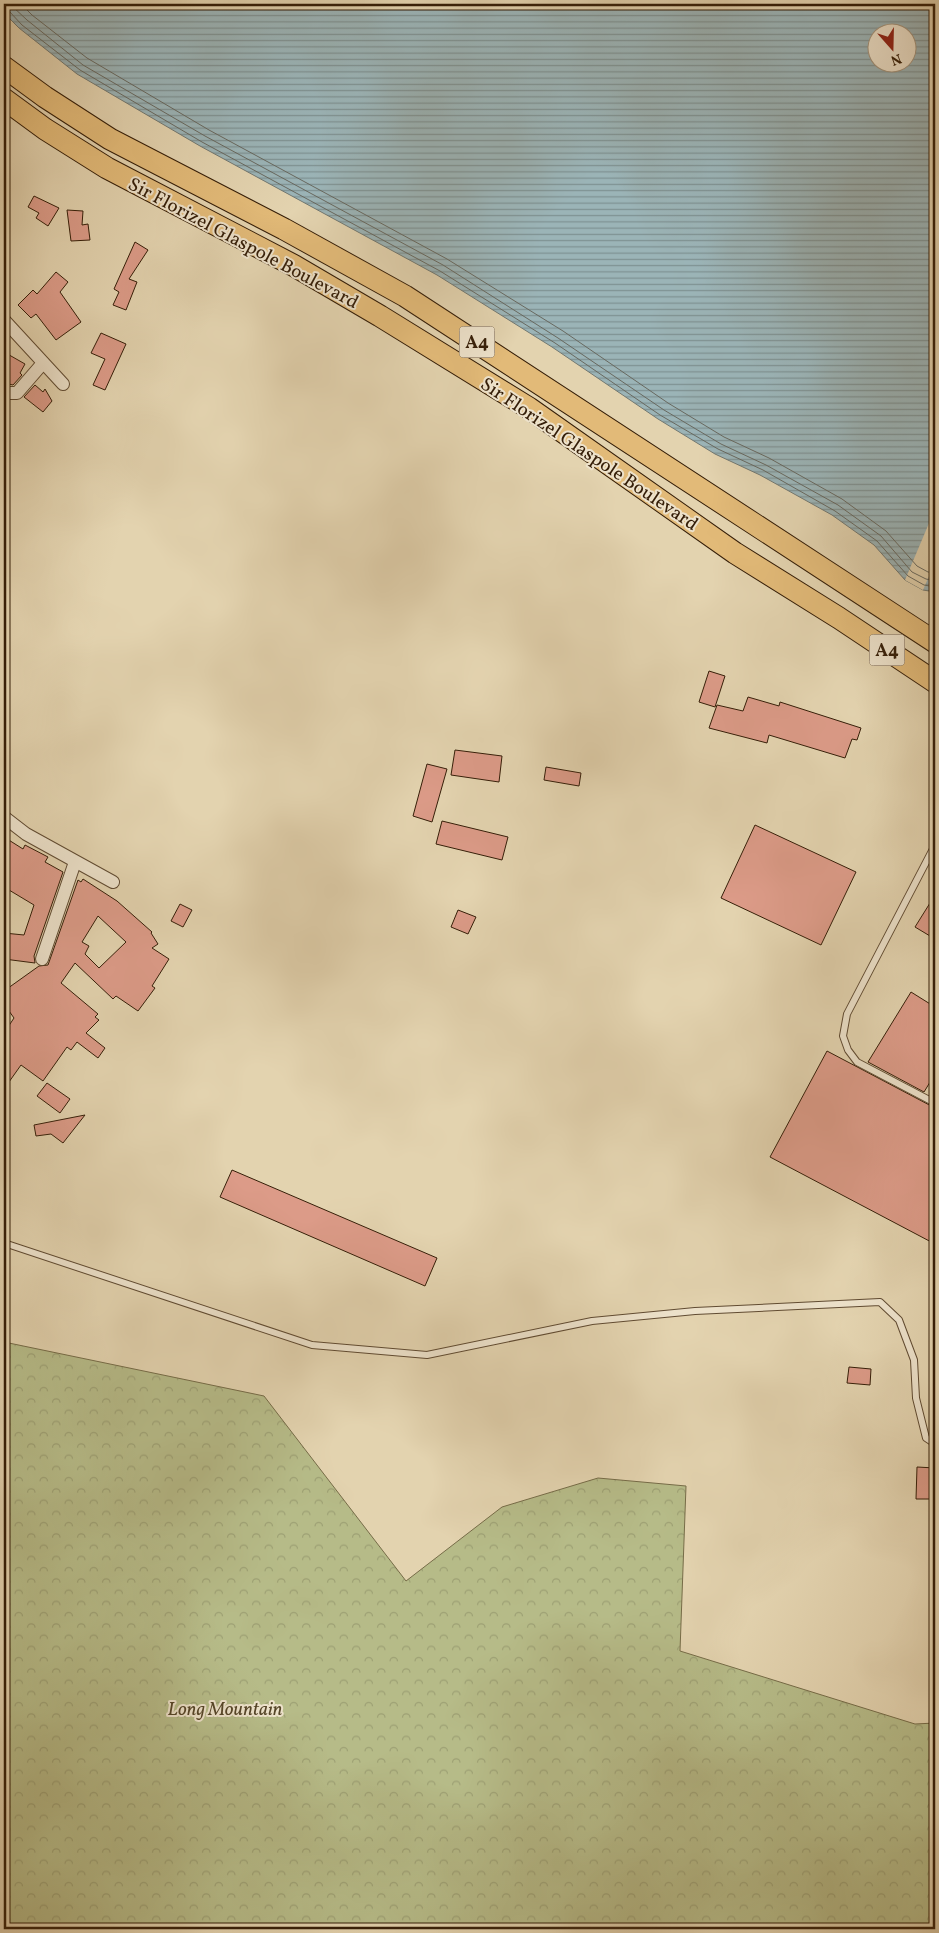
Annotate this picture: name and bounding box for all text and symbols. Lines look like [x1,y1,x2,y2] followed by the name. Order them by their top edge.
[866,22,916,72] north arrow
[888,48,904,69] text: N
[123,172,363,316] street label: Sir Florizel Glaspole Boulevard
[460,327,494,358] road number: A4
[475,372,703,538] street label: Sir Florizel Glaspole Boulevard
[870,634,904,666] road number: A4
[168,1697,283,1723] park label: Long Mountain

